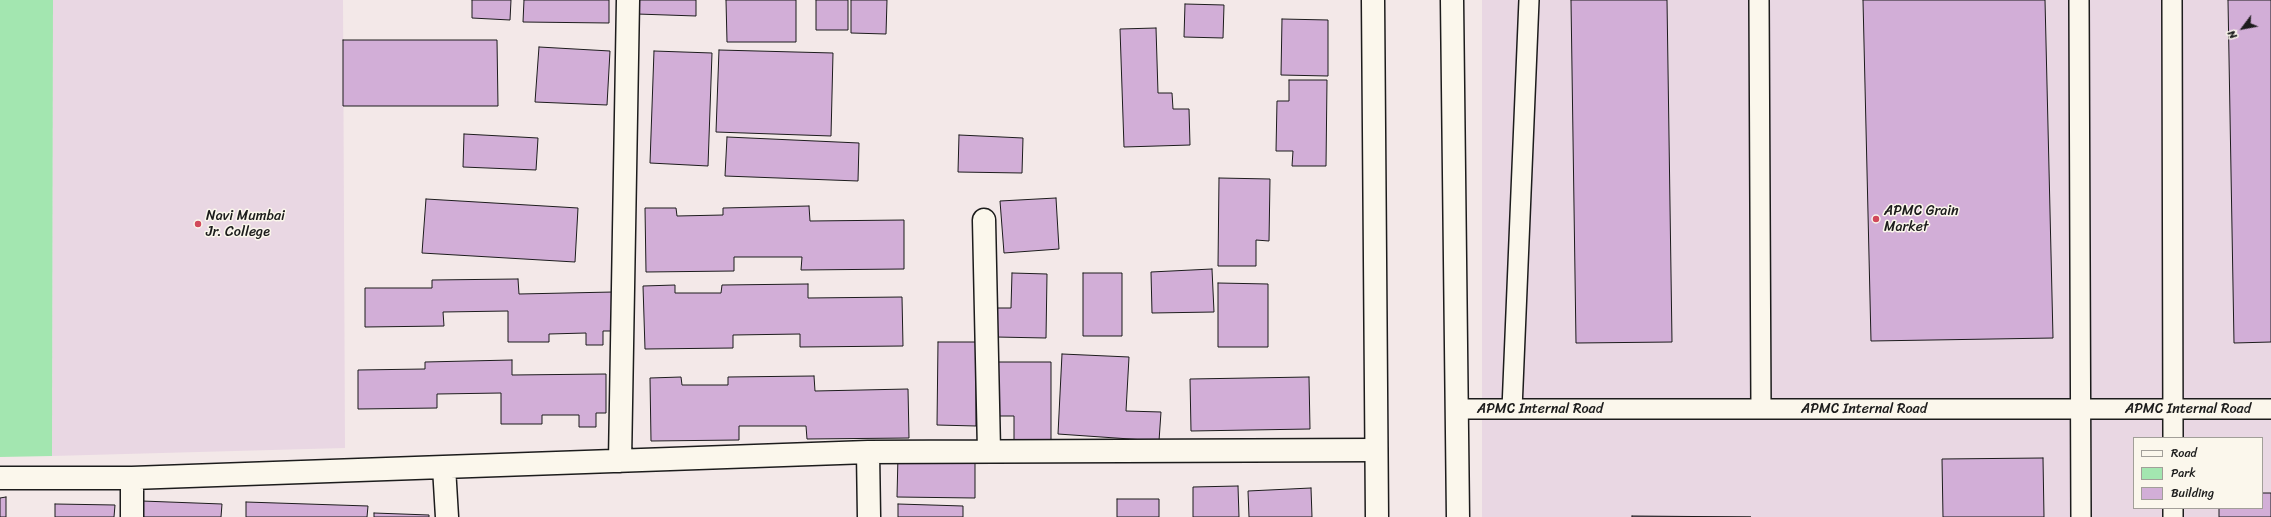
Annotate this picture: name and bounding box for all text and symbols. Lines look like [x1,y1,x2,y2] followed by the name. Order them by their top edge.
[2223,8,2263,48] north arrow
[2222,26,2242,43] text: N
[1884,203,1959,236] place label: APMC Grain Market
[206,208,285,240] place label: Navi Mumbai Jr. College
[1871,214,1881,224] marker: APMC Grain Market
[193,219,203,229] marker: Navi Mumbai Jr. College
[1477,401,1603,417] street label: APMC Internal Road
[1801,401,1927,417] street label: APMC Internal Road
[2125,401,2251,417] street label: APMC Internal Road
[2133,437,2263,509] legend
[2171,442,2197,464] text: Road
[2171,462,2196,484] text: Park
[2171,482,2214,504] text: Building

